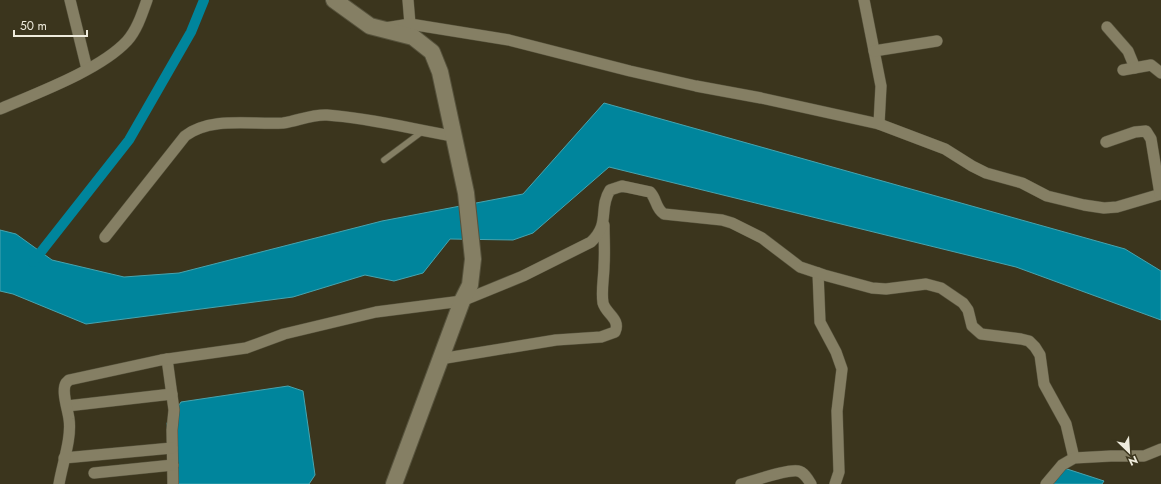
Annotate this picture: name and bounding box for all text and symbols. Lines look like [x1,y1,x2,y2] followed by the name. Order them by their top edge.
[14,12,87,38] scale bar
[20,17,47,35] text: 50 m
[1109,432,1149,472] north arrow
[1126,452,1141,470] text: N

